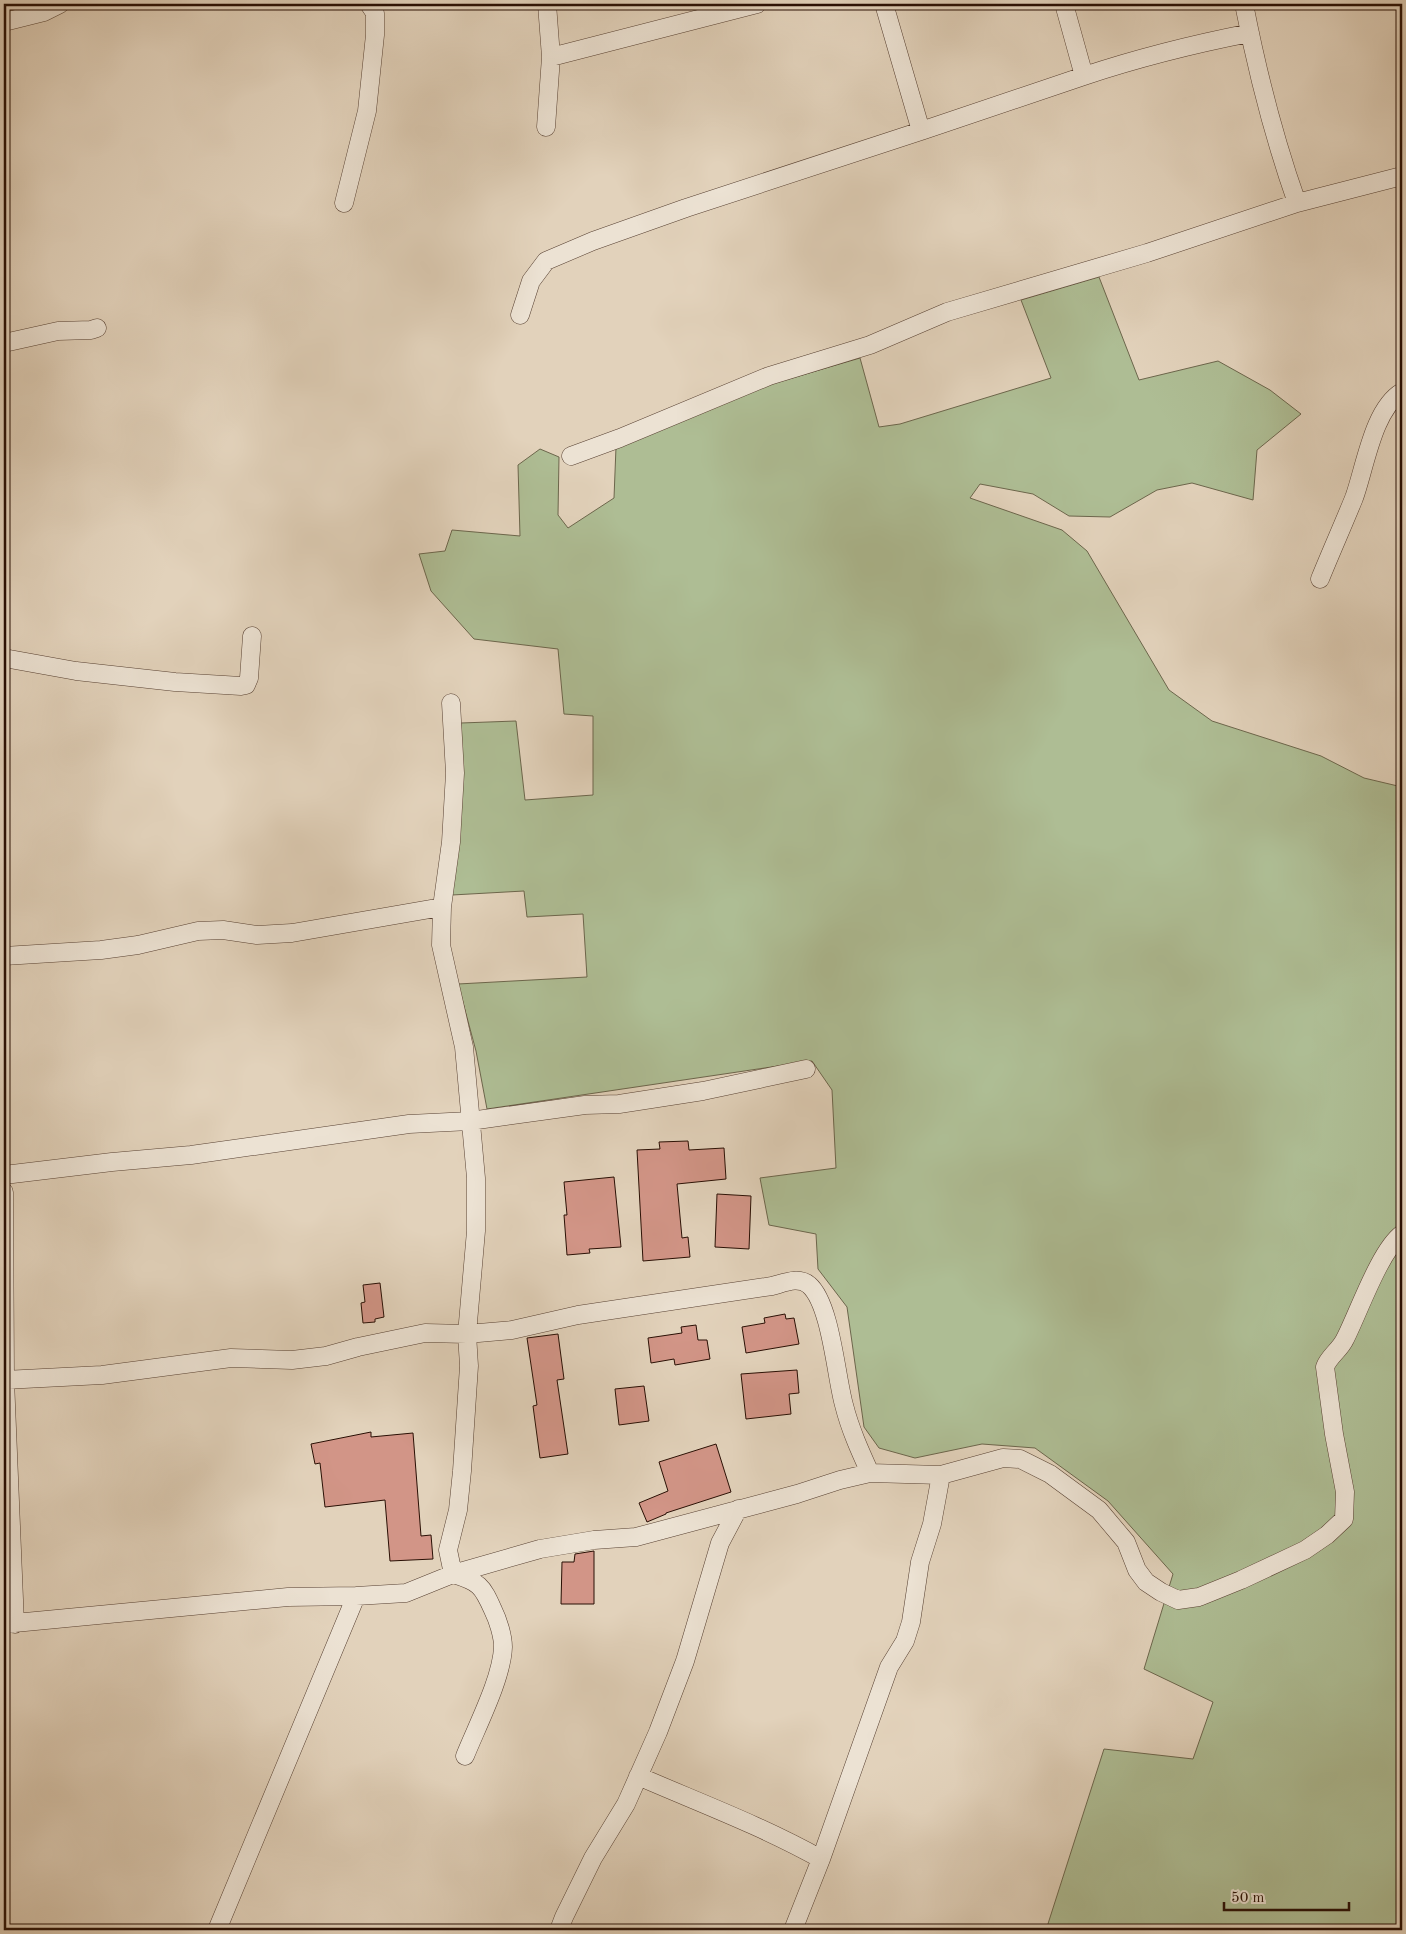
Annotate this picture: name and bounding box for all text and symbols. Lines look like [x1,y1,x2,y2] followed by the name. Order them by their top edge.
[1224,1879,1348,1911] scale bar
[1231,1891,1265,1906] text: 50 m

